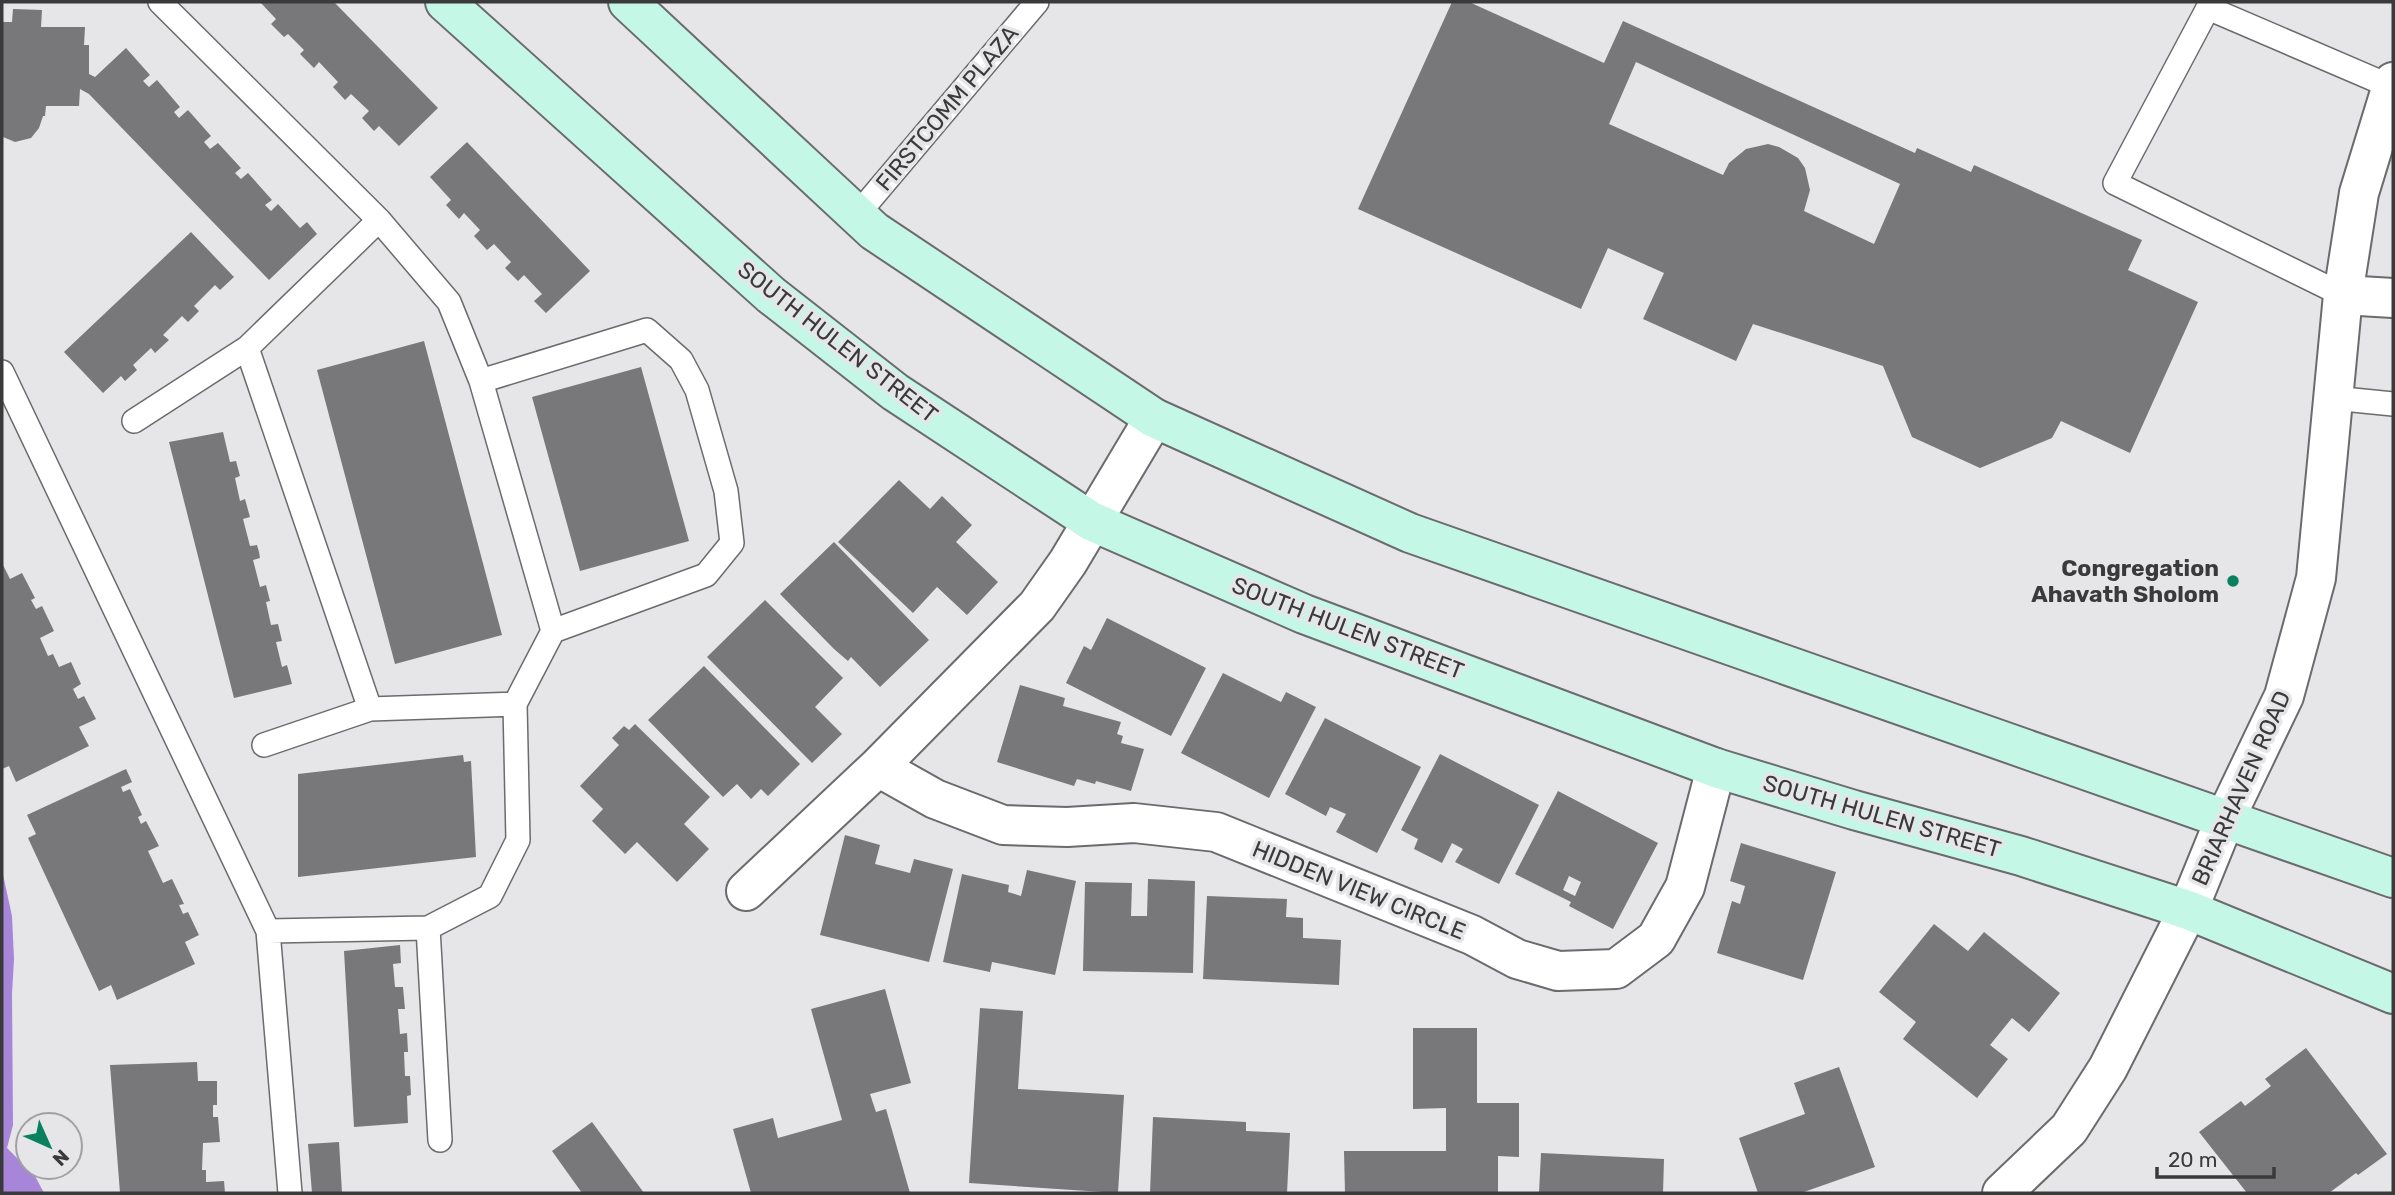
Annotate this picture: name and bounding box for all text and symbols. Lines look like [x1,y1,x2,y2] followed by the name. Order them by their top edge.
[870,20,1024,196] street label: FIRSTCOMM PLAZA
[732,255,944,429] street label: SOUTH HULEN STREET
[2031,554,2219,608] place label: Congregation Ahavath Sholom
[1228,571,1468,685] street label: SOUTH HULEN STREET
[2225,573,2241,589] marker: Congregation Ahavath Sholom
[2185,686,2297,890] street label: BRIARHAVEN ROAD
[1760,769,2004,863] street label: SOUTH HULEN STREET
[1248,834,1470,946] street label: HIDDEN VIEW CIRCLE
[14,1111,84,1181] north arrow
[2157,1136,2274,1180] scale bar
[48,1145,74,1171] text: N
[2168,1147,2217,1172] text: 20 m

